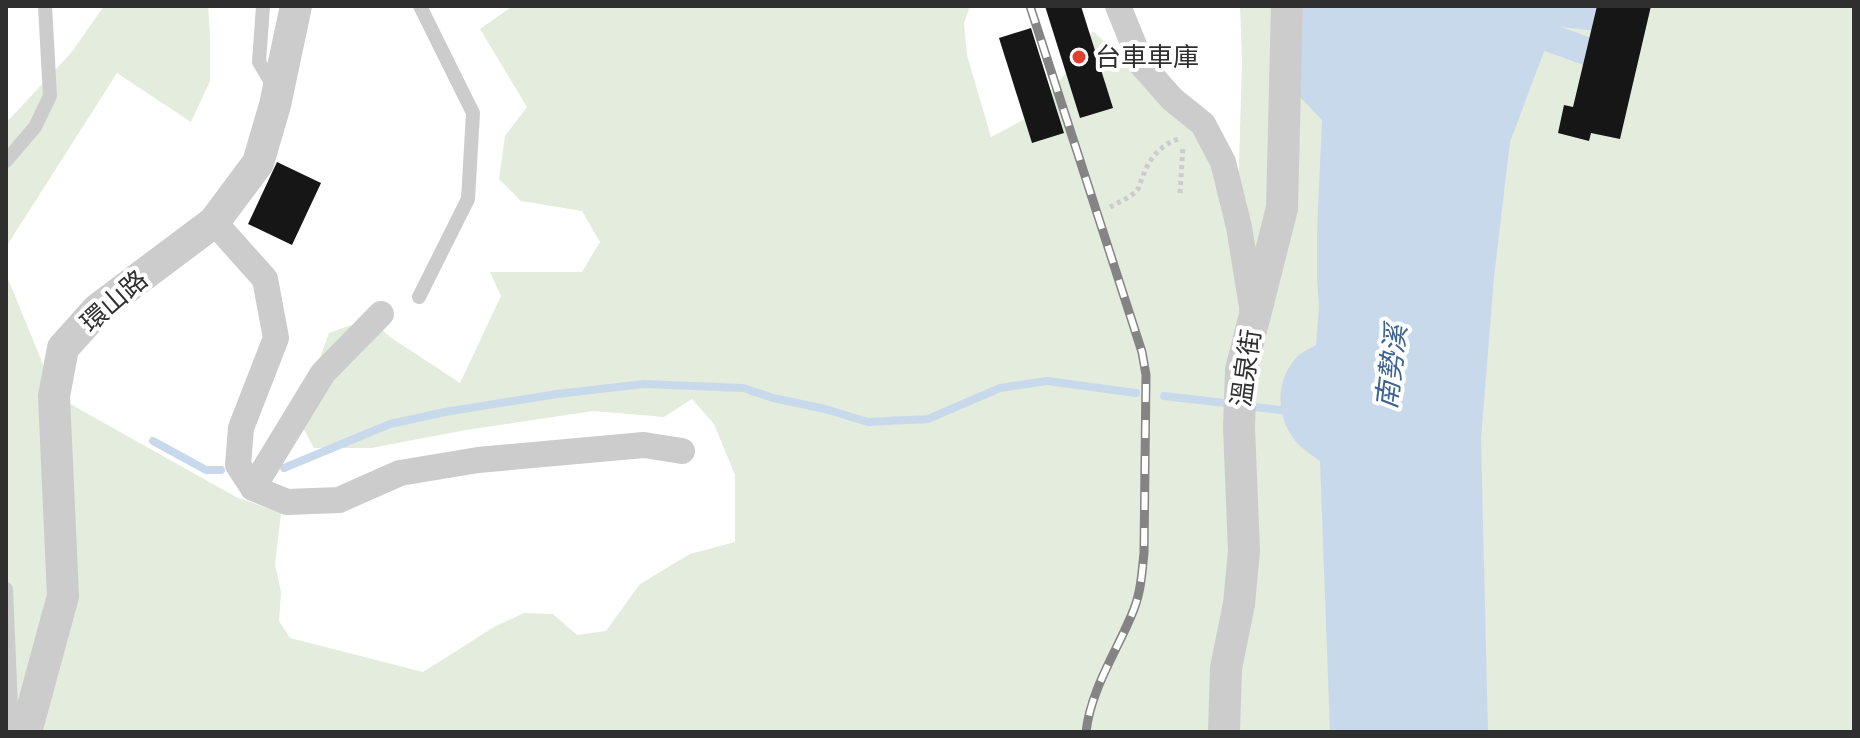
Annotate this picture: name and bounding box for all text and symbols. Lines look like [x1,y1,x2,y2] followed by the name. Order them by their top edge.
[1095,41,1199,72] place label: 台車車庫
[1070,48,1088,66] marker: 台車車庫
[74,263,153,338] street label: 環山路
[1369,319,1412,411] water label: 南勢溪
[1225,327,1266,409] street label: 溫泉街

